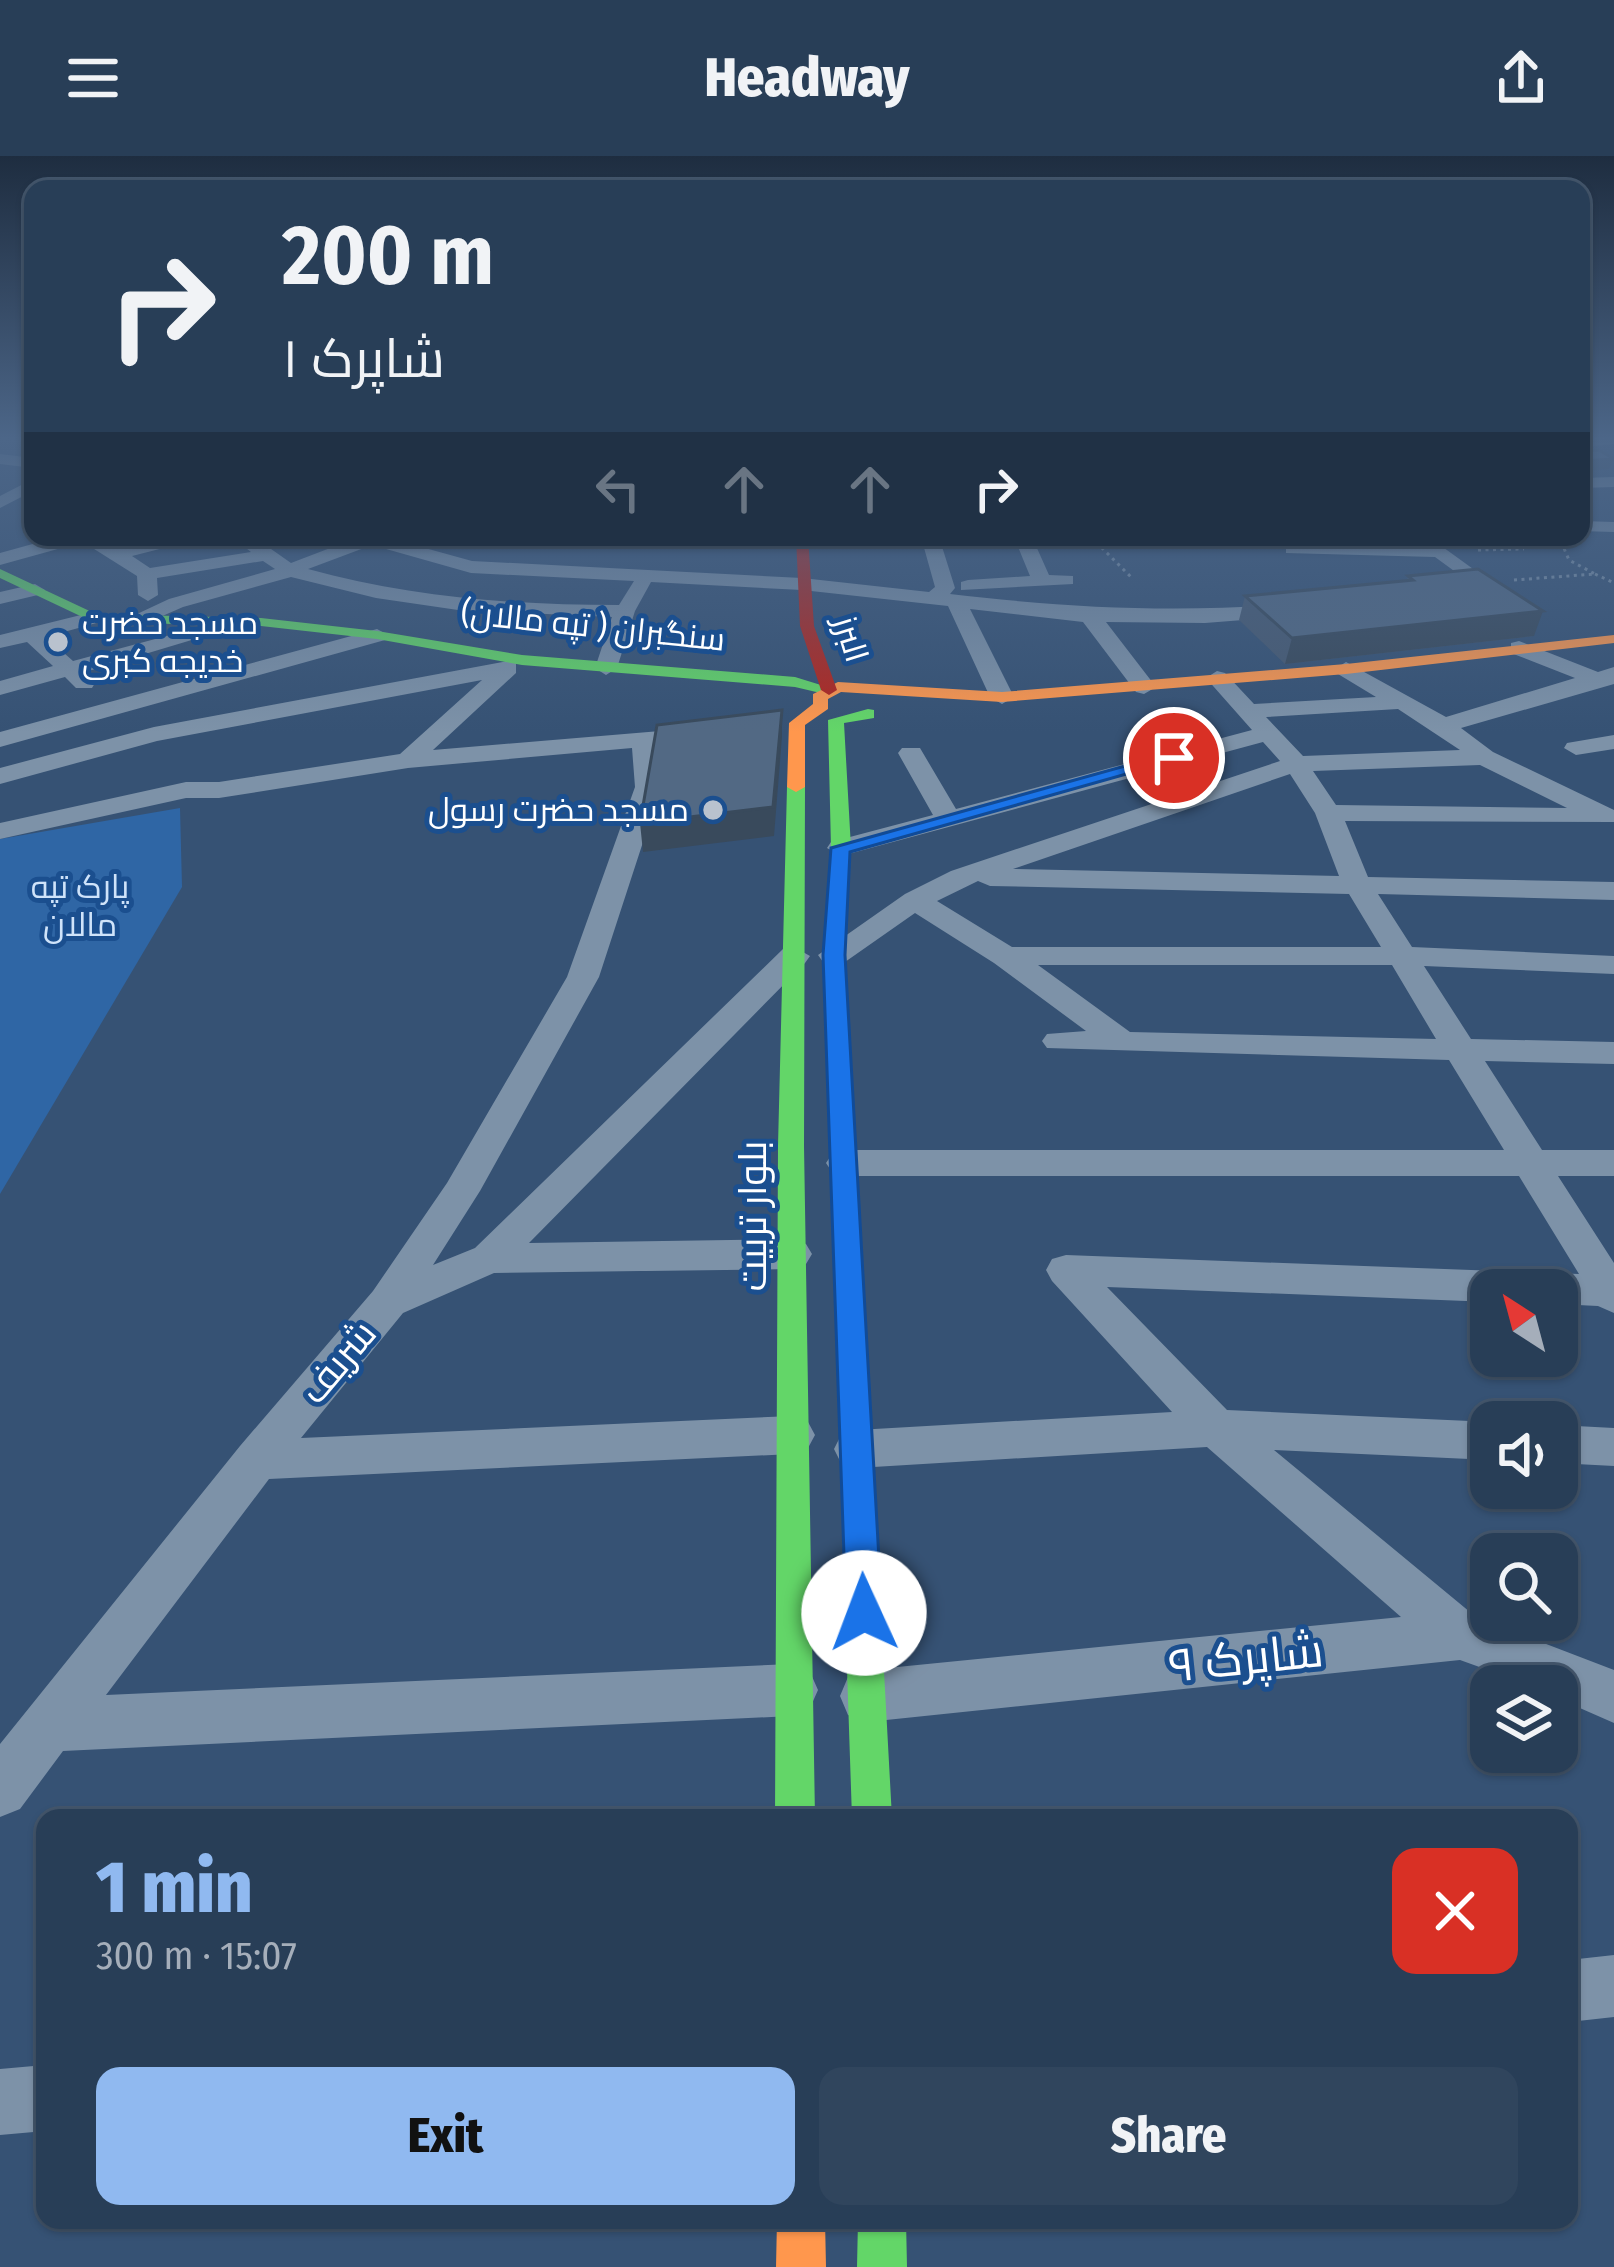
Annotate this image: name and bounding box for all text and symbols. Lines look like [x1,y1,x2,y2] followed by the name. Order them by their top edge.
[60,45,126,111] icon: menu
[1488,45,1554,111] icon: share
[705,46,909,110] text: Headway
[282,205,494,306] text: 200 m
[84,228,240,384] icon: right
[282,327,445,391] text: شاپرک ۱
[585,456,651,522] icon: left
[711,456,777,522] icon: ahead
[837,456,903,522] icon: ahead
[963,456,1029,522] icon: right
[459,592,727,660] street label: سنگبران ( تپه مالان)
[82,603,258,681] place label: مسجد حضرت خدیجه کبری
[825,609,877,667] street label: البرز
[45,629,71,655] marker: مسجد حضرت خدیجه کبری
[1123,707,1225,809] pin
[1141,725,1207,791] icon: arrive
[428,790,689,830] place label: مسجد حضرت رسول
[700,797,726,823] marker: مسجد حضرت رسول
[31,867,129,945] park label: پارک تپه مالان
[730,1141,776,1291] street label: بلوار تربیت
[1470,1269,1578,1377] north arrow
[1470,1269,1578,1773] map controls
[290,1311,386,1413] street label: شریف
[1470,1401,1578,1509] button: sound
[1470,1533,1578,1641] button: search
[801,1550,927,1676] position arrow
[1166,1621,1326,1697] street label: شاپرک ۹
[1470,1665,1578,1773] button: layers
[96,1845,253,1931] text: 1 min
[1392,1848,1518,1974] button: close
[96,1933,297,1979] text: 300 m · 15:07
[96,2067,795,2205] button: Exit
[819,2067,1518,2205] button: Share

